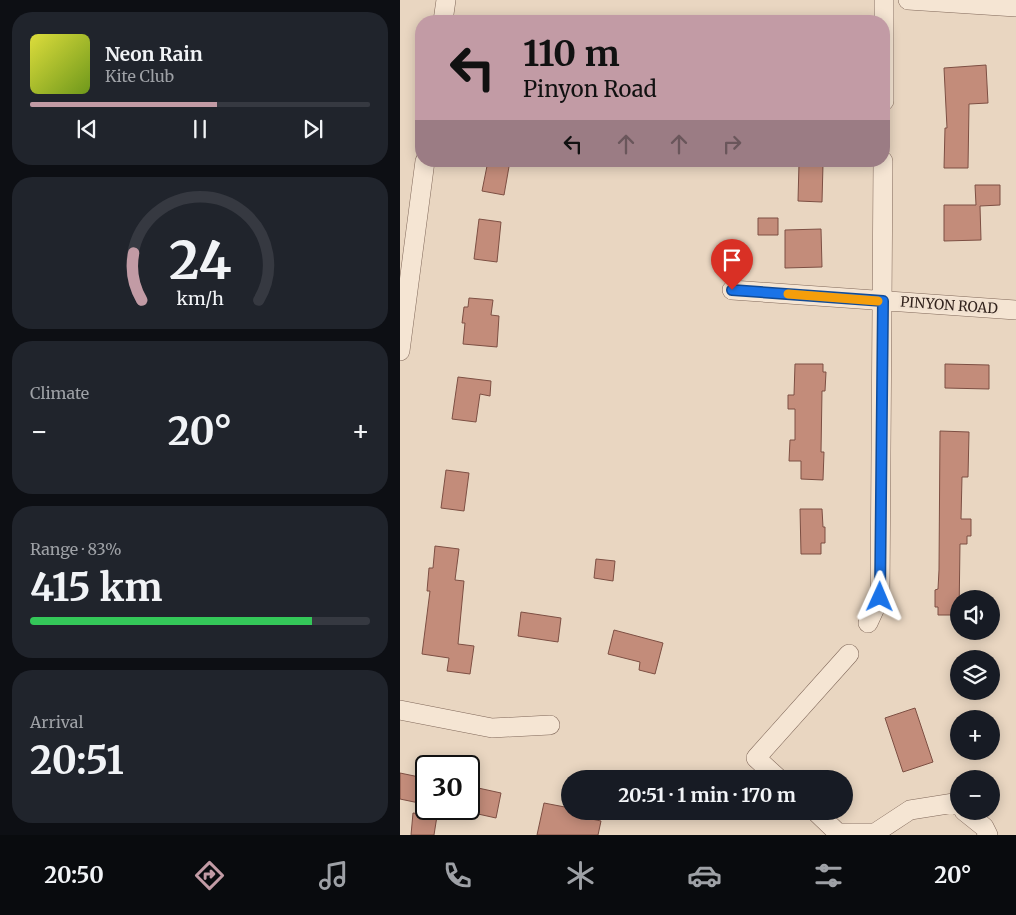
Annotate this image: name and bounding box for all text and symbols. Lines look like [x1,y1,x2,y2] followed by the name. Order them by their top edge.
[523,32,620,76] text: 110 m
[440,35,505,100] icon: left
[105,42,203,66] text: Neon Rain
[105,66,174,86] text: Kite Club
[523,75,657,103] text: Pinyon Road
[73,115,101,143] icon: previous
[186,115,214,143] icon: pause
[299,115,327,143] icon: next
[559,130,587,158] icon: left
[612,130,640,158] icon: ahead
[665,130,693,158] icon: ahead
[718,130,746,158] icon: right
[169,228,231,293] text: 24
[711,239,753,290] pin
[718,246,746,274] icon: arrive
[176,287,224,310] text: km/h
[900,293,999,317] street label: PINYON ROAD
[30,383,89,403] text: Climate
[168,408,232,455] text: 20°
[30,413,49,449] text: −
[351,413,370,449] text: +
[30,539,122,559] text: Range · 83%
[30,564,162,611] text: 415 km
[853,570,905,622] position arrow
[950,590,1000,820] map controls
[950,590,1000,640] button: sound
[950,650,1000,700] button: layers
[950,710,1000,760] button: +
[30,712,83,732] text: Arrival
[30,737,124,784] text: 20:51
[415,755,480,820] speed limit sign: 30
[950,770,1000,820] button: −
[618,783,796,807] text: 20:51 · 1 min · 170 m
[192,858,227,893] icon: directions
[316,858,351,893] icon: music
[440,858,475,893] icon: phone
[563,858,598,893] icon: climate
[687,858,722,893] icon: car
[811,858,846,893] icon: filters
[44,861,104,889] text: 20:50
[934,861,972,889] text: 20°

